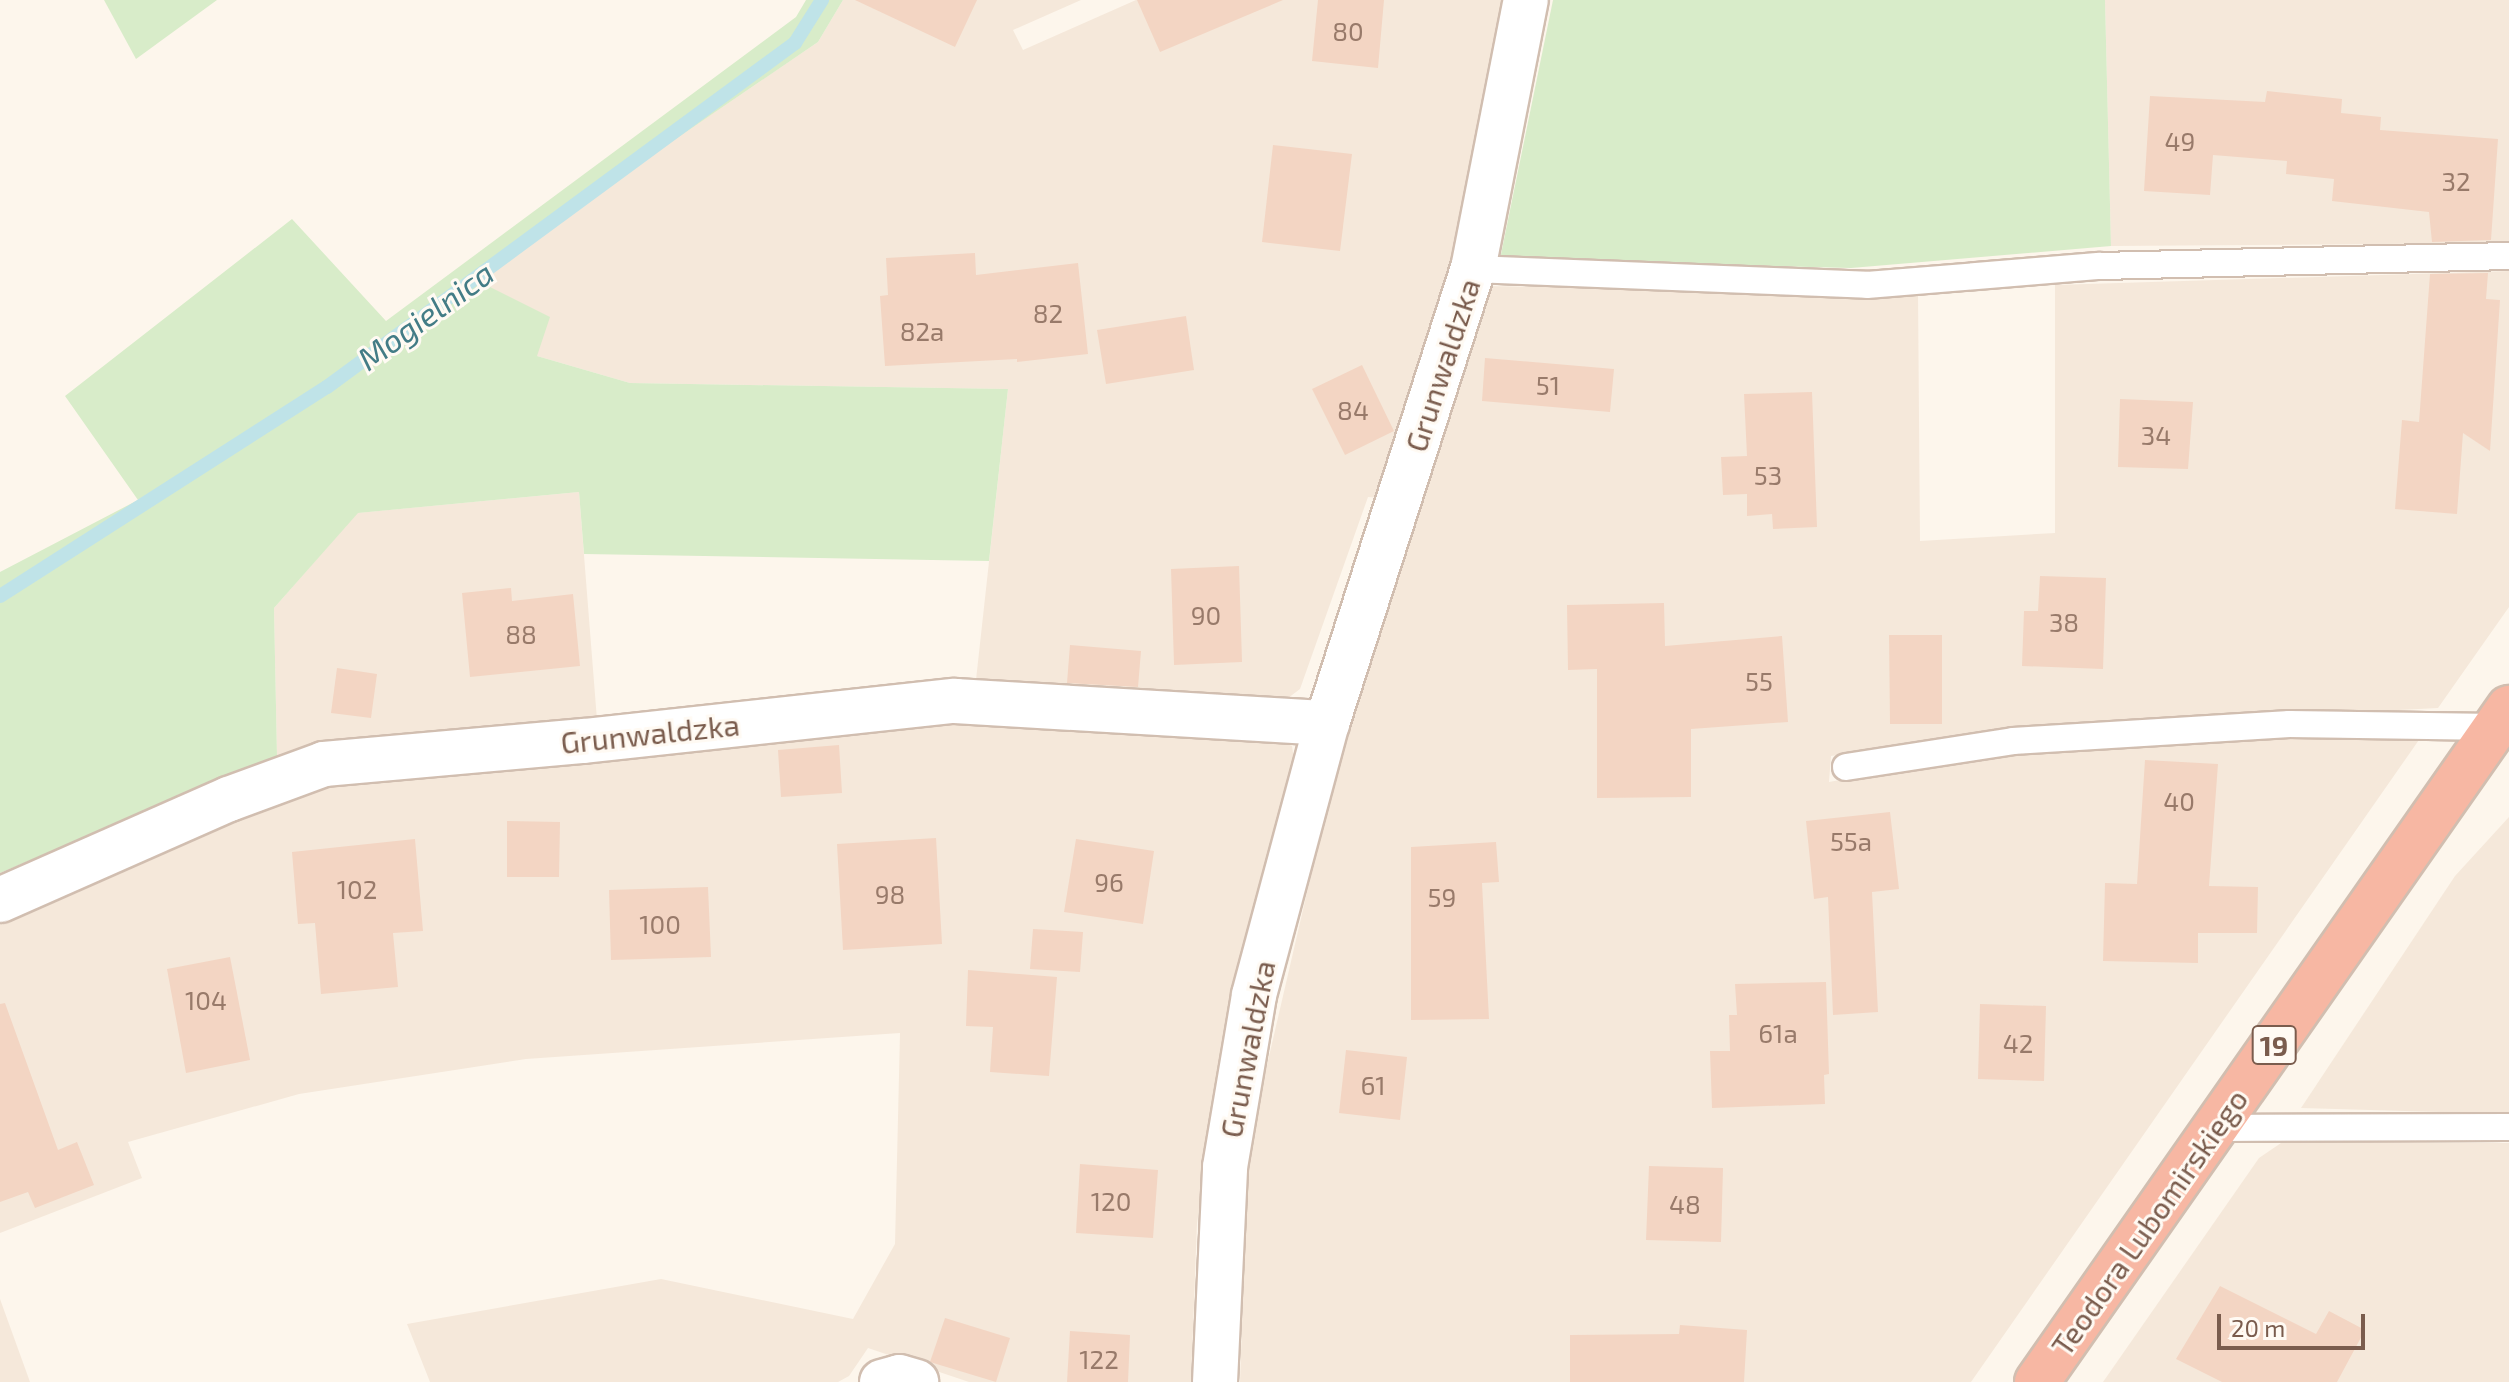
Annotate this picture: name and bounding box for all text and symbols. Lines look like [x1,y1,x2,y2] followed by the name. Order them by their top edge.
[1332,15,1364,47] house number: 80
[2165,125,2195,157] house number: 49
[2441,165,2471,197] house number: 32
[349,253,501,377] water label: Mogielnica
[1397,274,1487,456] street label: Grunwaldzka
[1033,297,1063,329] house number: 82
[900,315,944,347] house number: 82a
[1536,369,1560,401] house number: 51
[1337,394,1369,426] house number: 84
[2141,419,2171,451] house number: 34
[1754,459,1782,491] house number: 53
[1191,599,1221,631] house number: 90
[2049,606,2079,638] house number: 38
[505,618,537,650] house number: 88
[1745,665,1773,697] house number: 55
[559,706,741,760] street label: Grunwaldzka
[2163,785,2195,817] house number: 40
[1830,825,1872,857] house number: 55a
[1094,866,1124,898] house number: 96
[337,873,377,905] house number: 102
[875,878,905,910] house number: 98
[1428,881,1456,913] house number: 59
[639,908,681,940] house number: 100
[1212,957,1282,1141] street label: Grunwaldzka
[185,984,227,1016] house number: 104
[1758,1017,1798,1049] house number: 61a
[2250,1021,2298,1069] road number: 19
[2003,1027,2033,1059] house number: 42
[1360,1069,1386,1101] house number: 61
[2043,1082,2255,1362] street label: Teodora Lubomirskiego
[1091,1185,1131,1217] house number: 120
[1669,1188,1701,1220] house number: 48
[2221,1298,2369,1348] scale bar
[2231,1313,2285,1342] text: 20 m
[1079,1343,1119,1375] house number: 122

